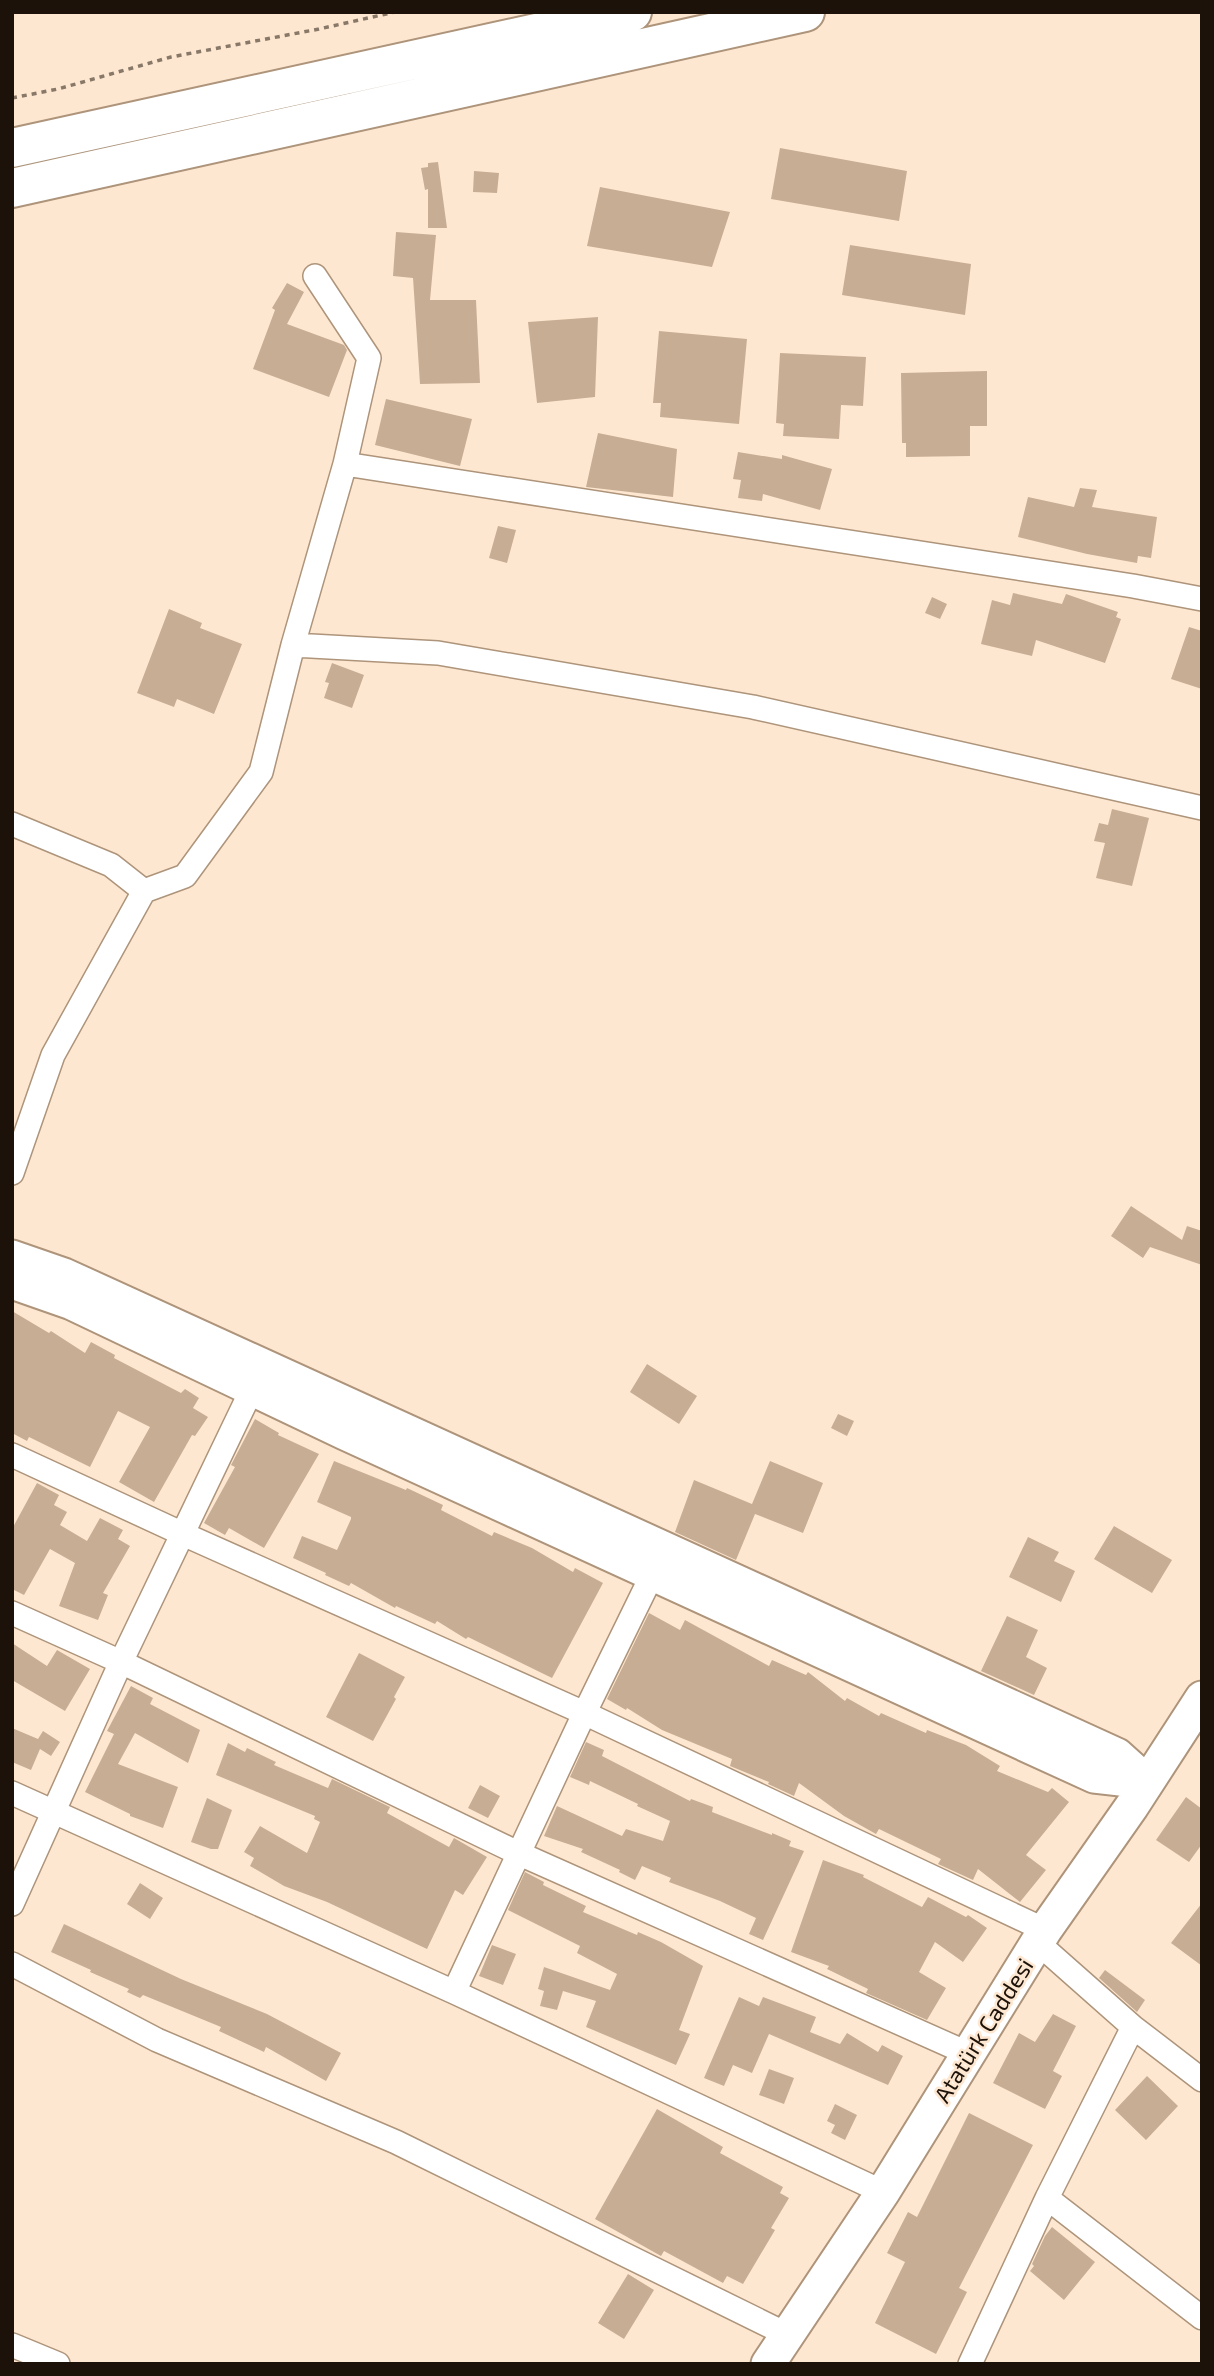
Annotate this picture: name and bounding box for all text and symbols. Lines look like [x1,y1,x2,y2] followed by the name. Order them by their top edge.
[927,1953,1039,2107] street label: Atatürk Caddesi

